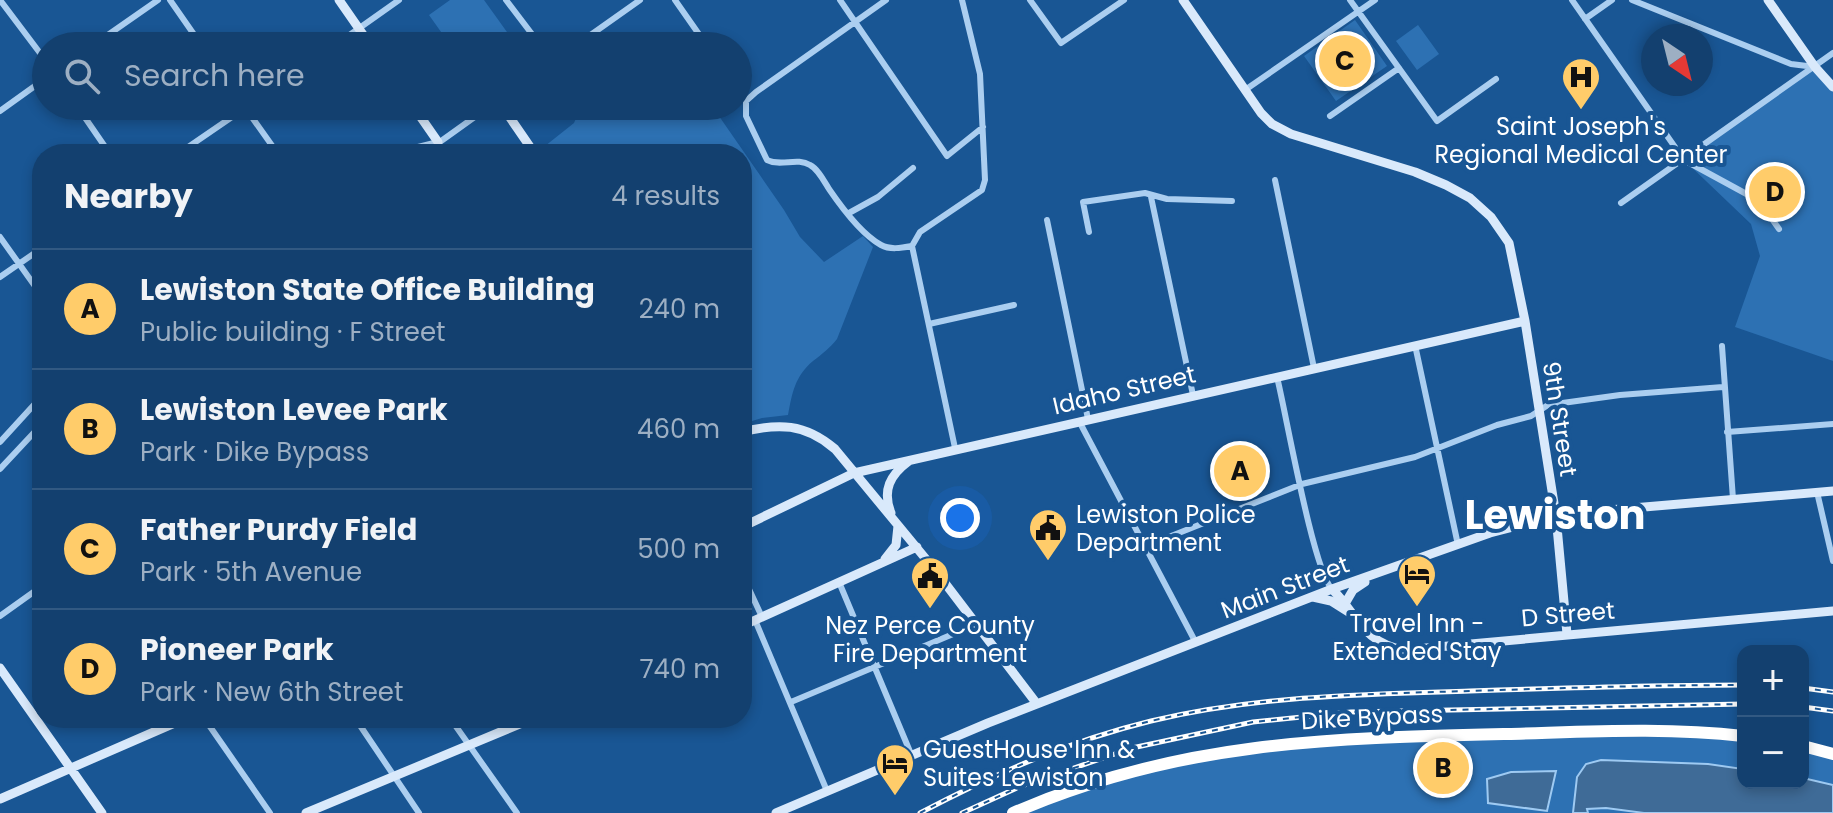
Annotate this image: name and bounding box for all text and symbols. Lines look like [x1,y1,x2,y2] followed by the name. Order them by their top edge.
[1641,24,1713,96] north arrow
[1319,31,1371,91] pin: C
[32,32,752,120] search box
[60,54,104,98] icon: search
[124,54,305,97] text: Search here
[1560,56,1602,111] hospital icon: Saint Joseph's Regional Medical Center
[1435,110,1728,171] place label: Saint Joseph's Regional Medical Center
[1749,162,1801,222] pin: D
[64,172,193,220] text: Nearby
[611,178,720,214] text: 4 results
[140,268,595,311] text: Lewiston State Office Building
[80,291,100,327] text: A
[639,291,720,327] text: 240 m
[140,314,446,350] text: Public building · F Street
[1049,358,1199,422] street label: Idaho Street
[1535,359,1585,479] street label: 9th Street
[140,388,448,431] text: Lewiston Levee Park
[81,411,99,447] text: B
[637,411,720,447] text: 460 m
[140,434,369,470] text: Park · Dike Bypass
[1214,441,1266,501] pin: A
[1464,487,1646,543] district label: Lewiston
[940,498,980,538] your location
[1076,498,1256,559] place label: Lewiston Police Department
[1027,507,1069,562] public building icon: Lewiston Police Department
[140,508,417,551] text: Father Purdy Field
[80,531,100,567] text: C
[637,531,720,567] text: 500 m
[1216,547,1354,627] street label: Main Street
[1396,553,1438,608] hotel icon: Travel Inn - Extended Stay
[140,554,362,590] text: Park · 5th Avenue
[909,555,951,610] public building icon: Nez Perce County Fire Department
[1520,593,1616,635] street label: D Street
[1332,607,1502,668] place label: Travel Inn - Extended Stay
[825,609,1035,670] place label: Nez Perce County Fire Department
[140,628,334,671] text: Pioneer Park
[1737,645,1809,789] map controls
[1737,645,1809,717] button: +
[81,651,99,687] text: D
[639,651,720,687] text: 740 m
[140,674,403,710] text: Park · New 6th Street
[1300,697,1444,737] street label: Dike Bypass
[1737,717,1809,789] button: −
[923,733,1135,794] place label: GuestHouse Inn & Suites Lewiston
[1417,738,1469,798] pin: B
[874,742,916,797] hotel icon: GuestHouse Inn & Suites Lewiston

